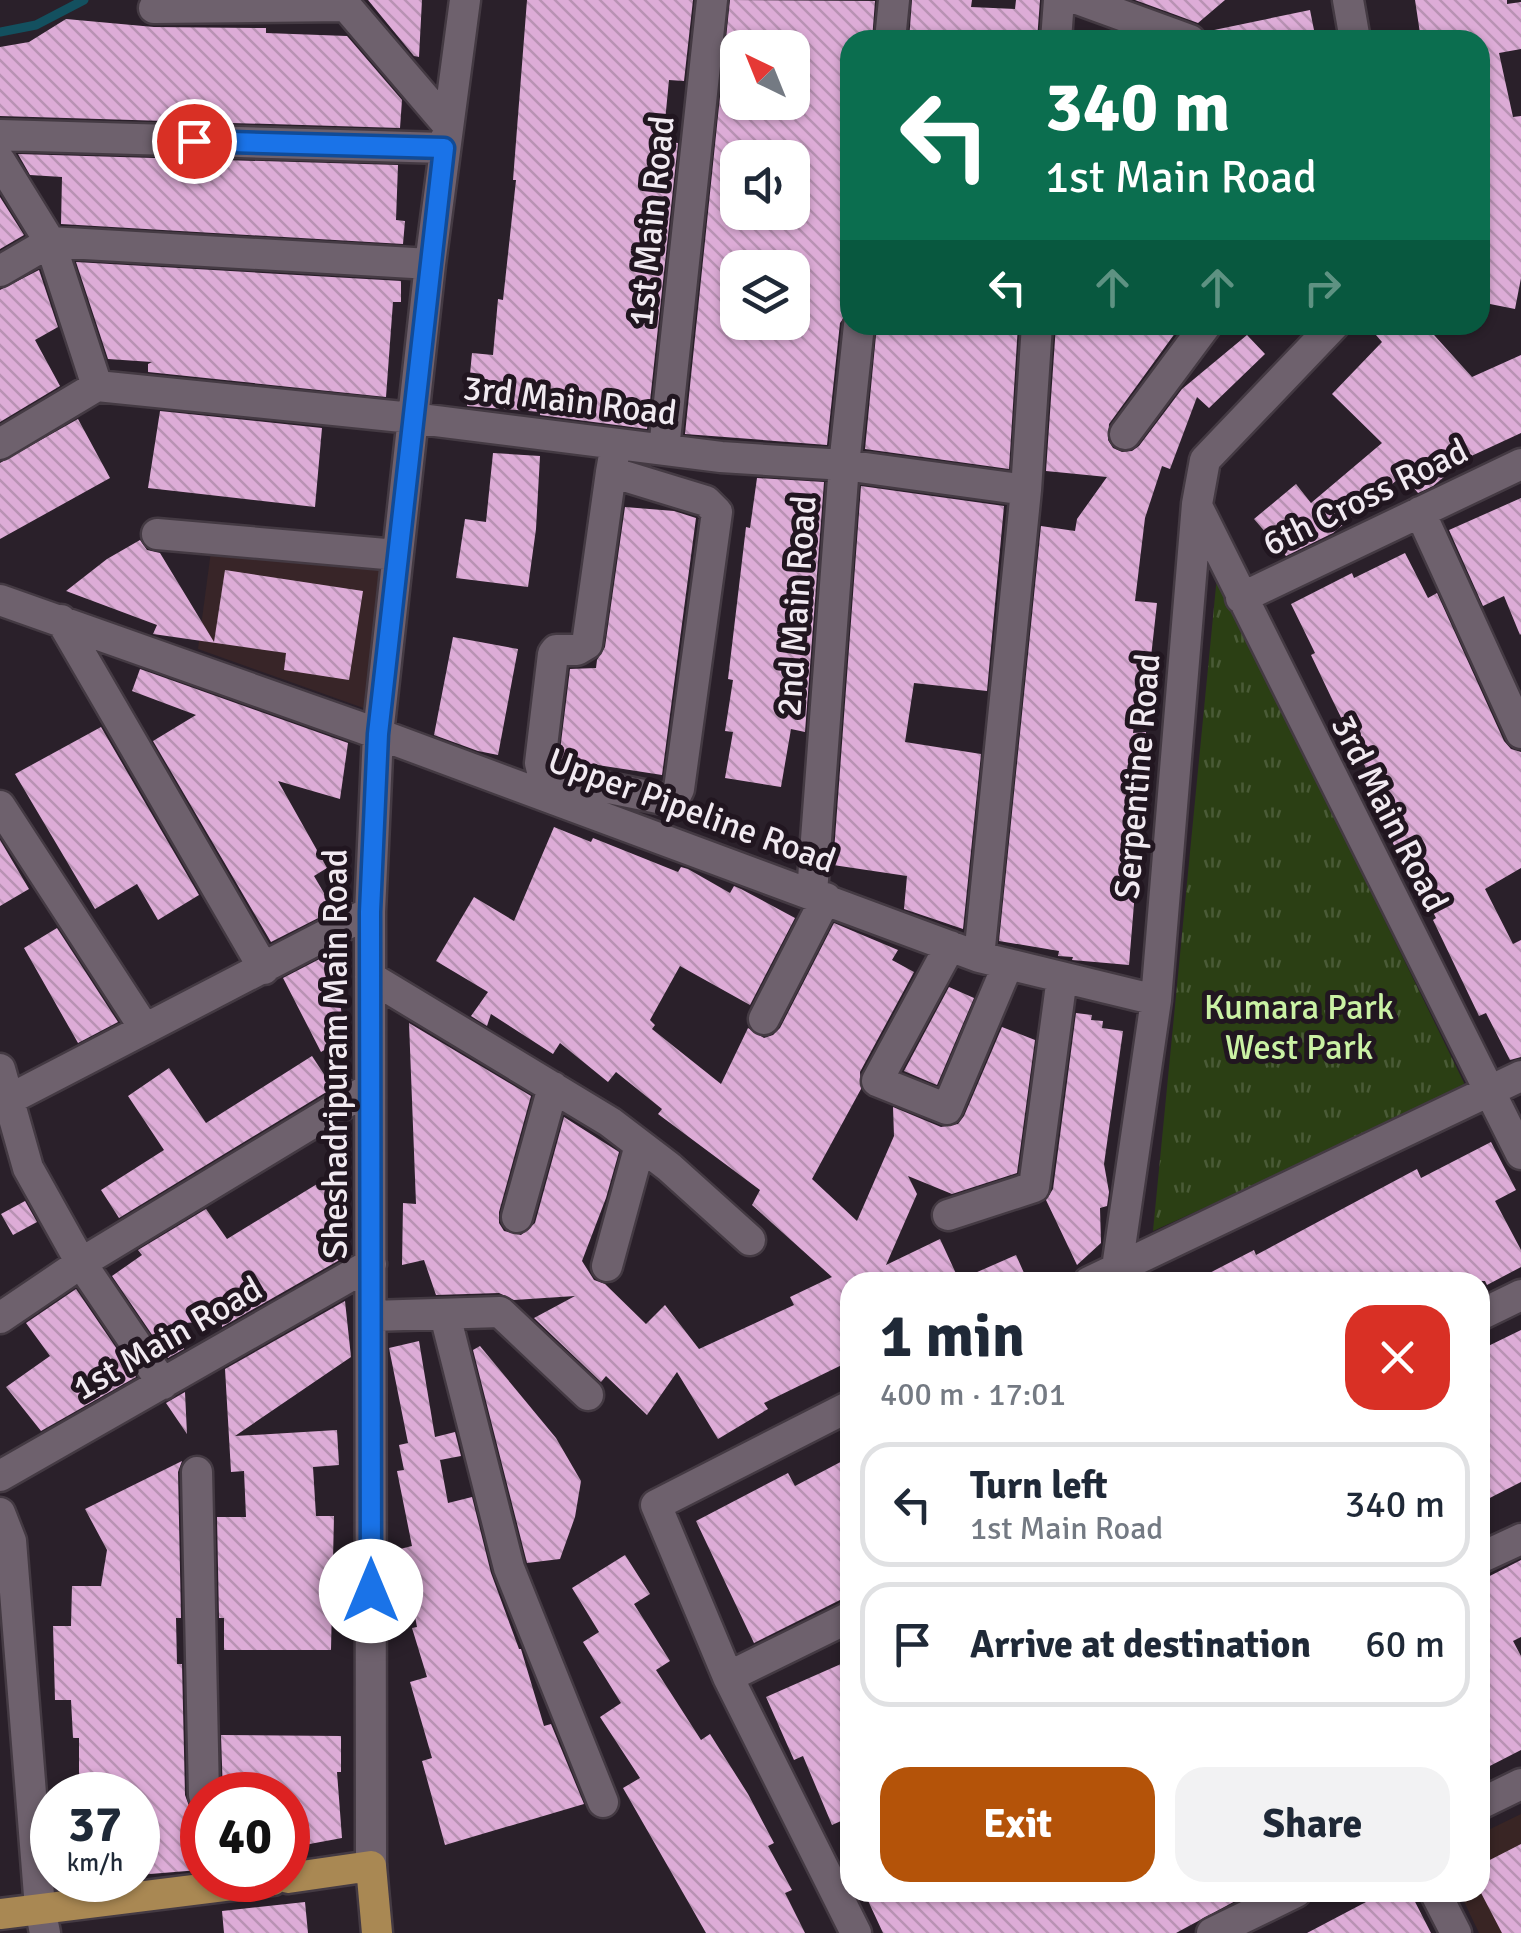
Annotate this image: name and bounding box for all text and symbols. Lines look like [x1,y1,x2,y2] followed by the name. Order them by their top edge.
[720,30,810,120] north arrow
[720,30,810,340] map controls
[1045,64,1230,150] text: 340 m
[880,70,1010,200] icon: left
[152,99,237,184] pin
[167,114,222,169] icon: arrive
[619,114,684,328] street label: 1st Main Road
[720,140,810,230] button: sound
[1045,150,1317,205] text: 1st Main Road
[720,250,810,340] button: layers
[980,260,1035,315] icon: left
[1085,260,1140,315] icon: ahead
[1190,260,1245,315] icon: ahead
[1295,260,1350,315] icon: right
[461,366,679,435] street label: 3rd Main Road
[1256,429,1475,566] street label: 6th Cross Road
[767,494,826,718] street label: 2nd Main Road
[1105,652,1170,901] street label: Serpentine Road
[1322,708,1458,919] street label: 3rd Main Road
[542,738,841,882] street label: Upper Pipeline Road
[314,849,357,1259] street label: Sheshadripuram Main Road
[1204,986,1394,1069] park label: Kumara Park West Park
[65,1267,270,1410] street label: 1st Main Road
[880,1300,1025,1374] text: 1 min
[1345,1305,1450,1410] button: close
[880,1375,1066,1414] text: 400 m · 17:01
[970,1462,1108,1509] text: Turn left
[885,1477,940,1532] icon: left
[1345,1481,1445,1528] text: 340 m
[970,1509,1163,1548] text: 1st Main Road
[319,1539,423,1643] position arrow
[885,1617,940,1672] icon: arrive
[970,1621,1311,1668] text: Arrive at destination
[1365,1621,1445,1668] text: 60 m
[880,1767,1155,1882] button: Exit
[1175,1767,1450,1882] button: Share
[180,1772,310,1902] speed limit sign: 40
[68,1794,122,1856] text: 37
[67,1847,123,1878] text: km/h

